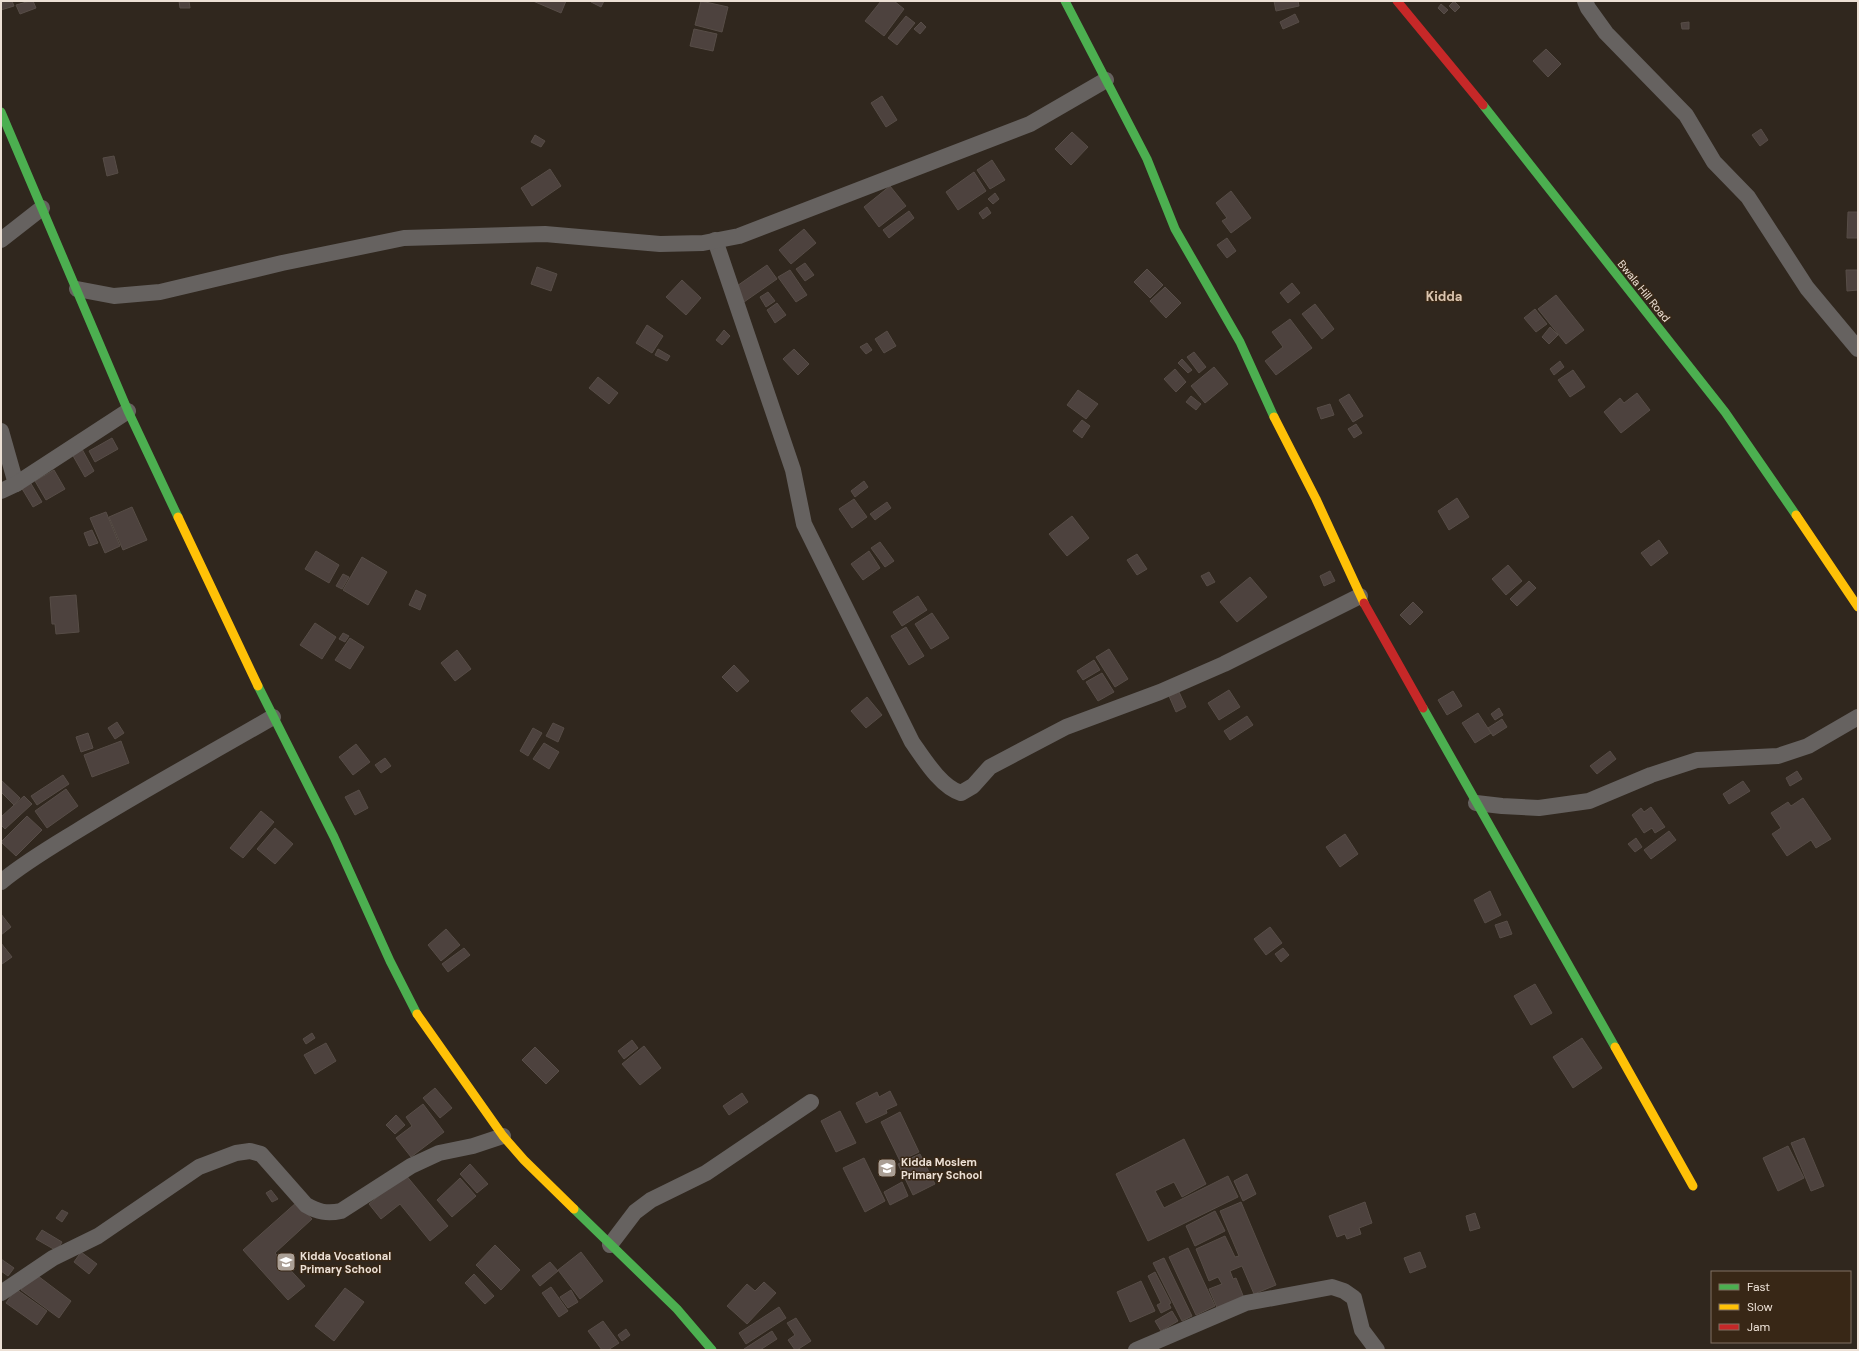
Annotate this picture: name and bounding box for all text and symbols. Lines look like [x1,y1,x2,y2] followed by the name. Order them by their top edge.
[1615,257,1673,325] street label: Bwala Hill Road
[1426,288,1462,305] district label: Kidda
[901,1155,982,1182] place label: Kidda Moslem Primary School
[876,1157,898,1179] school or university icon: Kidda Moslem Primary School
[300,1249,391,1276] place label: Kidda Vocational Primary School
[275,1251,297,1273] school or university icon: Kidda Vocational Primary School
[1711,1271,1851,1343] legend
[1747,1279,1770,1295] text: Fast
[1747,1299,1773,1315] text: Slow
[1747,1319,1770,1335] text: Jam

